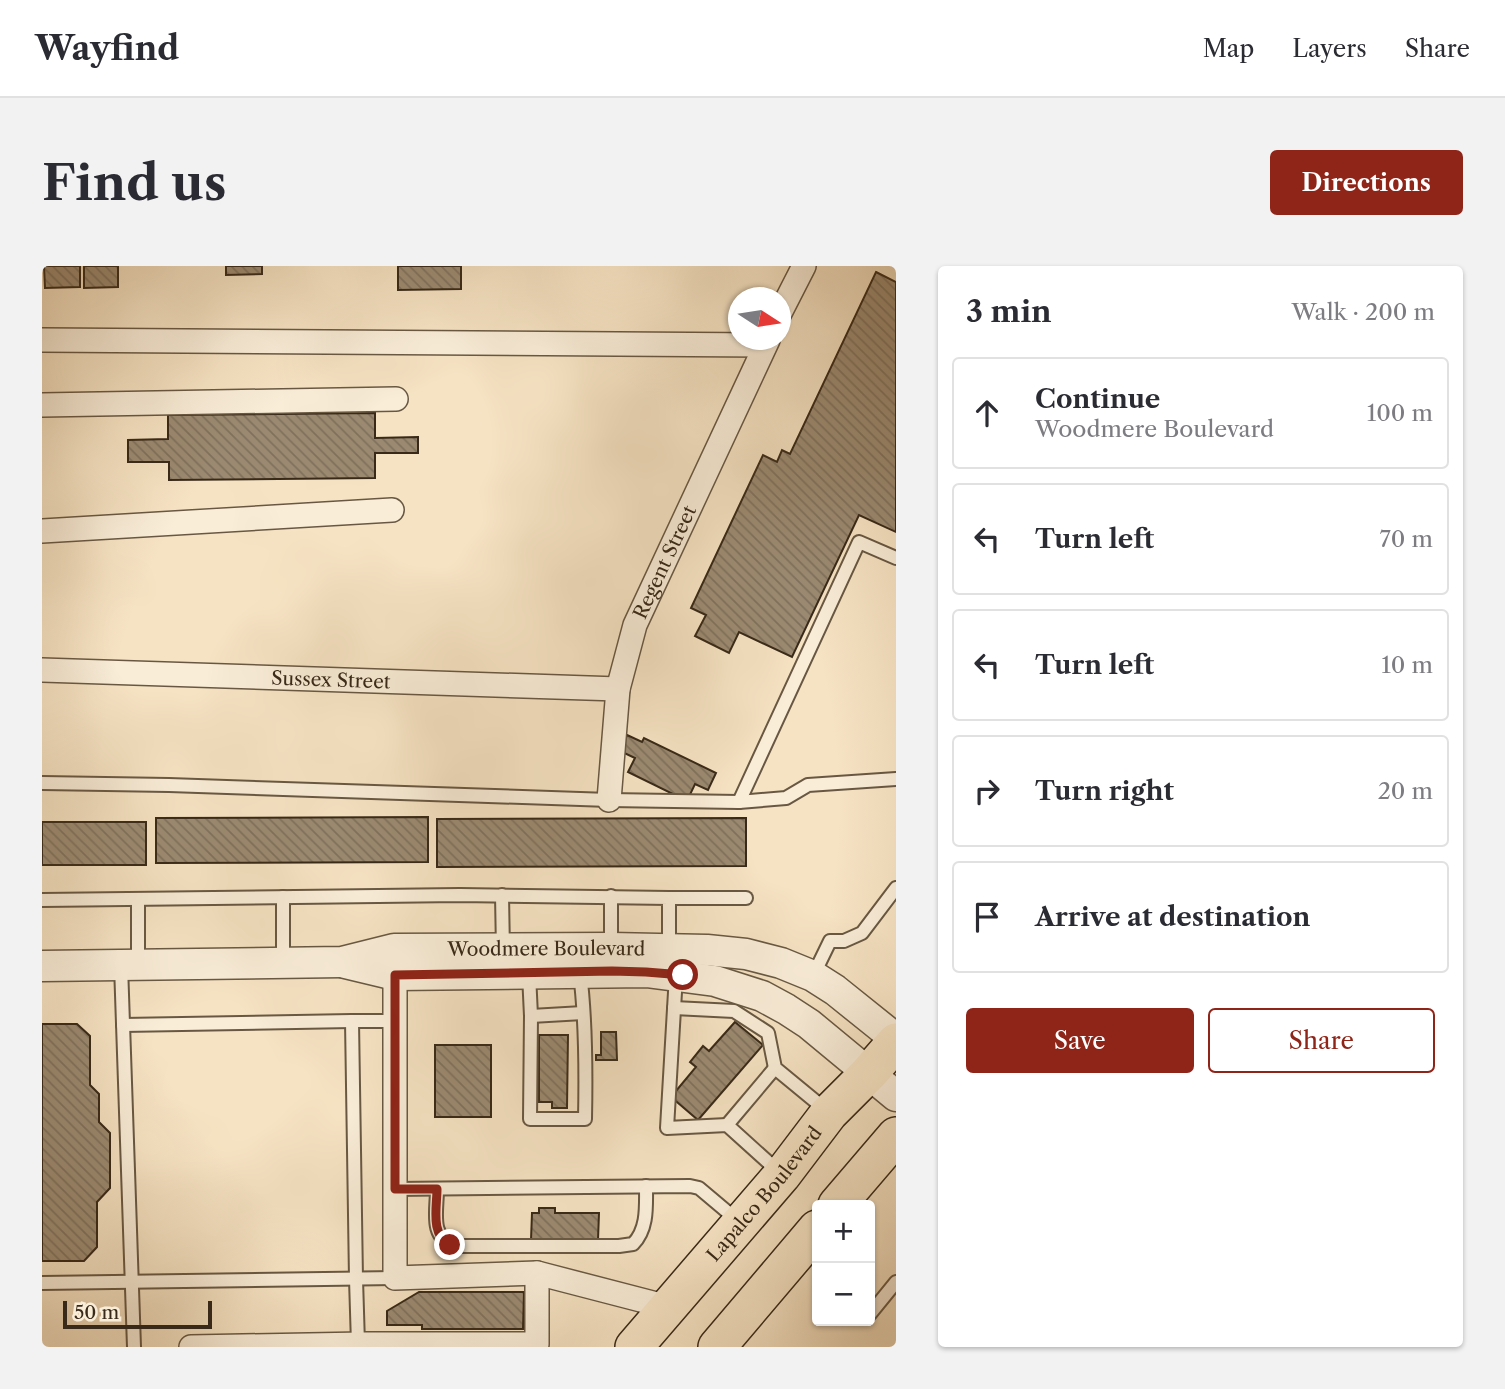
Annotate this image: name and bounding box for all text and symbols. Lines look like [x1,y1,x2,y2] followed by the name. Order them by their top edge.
[35,28,179,69] text: Wayfind
[1203,34,1254,63] text: Map
[1292,34,1367,63] text: Layers
[1405,34,1470,63] text: Share
[1270,150,1463,215] button: Directions
[42,152,226,213] text: Find us
[728,287,791,350] north arrow
[966,293,1052,330] text: 3 min
[1291,298,1435,326] text: Walk · 200 m
[1035,383,1160,415] text: Continue
[968,394,1006,432] icon: ahead
[1367,399,1433,427] text: 100 m
[1035,415,1274,443] text: Woodmere Boulevard
[628,502,701,623] street label: Regent Street
[968,520,1006,558] icon: left
[1035,523,1154,555] text: Turn left
[1380,525,1433,553] text: 70 m
[968,646,1006,684] icon: left
[1035,649,1154,681] text: Turn left
[1381,651,1433,679] text: 10 m
[271,667,391,693] street label: Sussex Street
[968,772,1006,810] icon: right
[1035,775,1174,807] text: Turn right
[1378,777,1433,805] text: 20 m
[968,898,1006,936] icon: arrive
[1035,901,1310,933] text: Arrive at destination
[446,937,646,961] street label: Woodmere Boulevard
[667,959,698,990] route start
[966,1008,1194,1073] button: Save
[1208,1008,1435,1073] button: Share
[702,1122,827,1266] street label: Lapalco Boulevard
[812,1200,875,1326] map controls
[812,1200,875,1263] button: +
[434,1229,465,1260] route end
[812,1263,875,1326] button: −
[63,1298,212,1330] scale bar
[74,1301,119,1324] text: 50 m

